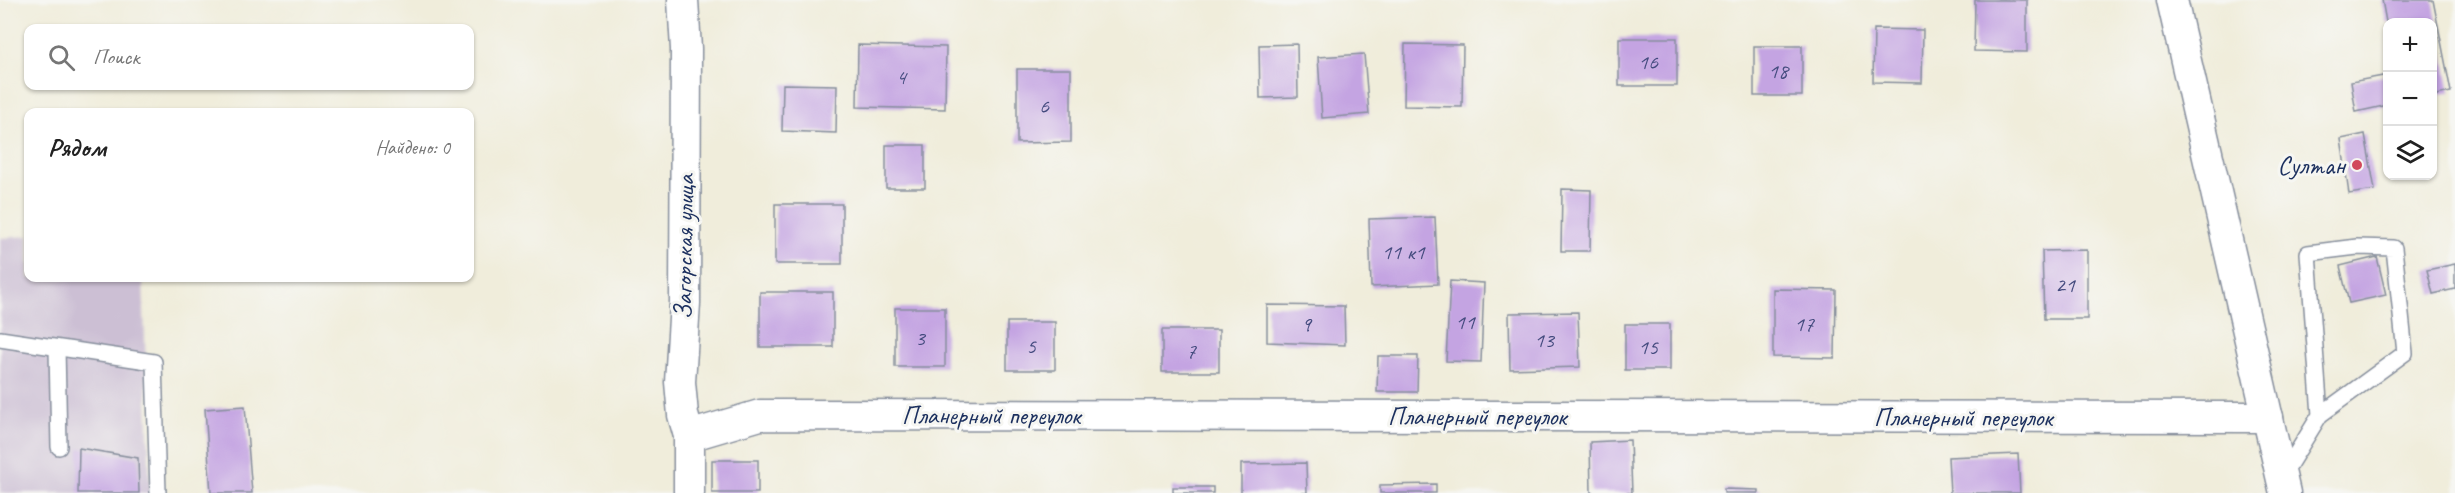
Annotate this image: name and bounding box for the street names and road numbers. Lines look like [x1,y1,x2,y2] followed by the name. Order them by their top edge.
[666,173,702,320] street label: Загорская улица
[902,399,1083,432] street label: Планерный переулок
[1388,400,1569,433] street label: Планерный переулок
[1874,401,2055,434] street label: Планерный переулок

